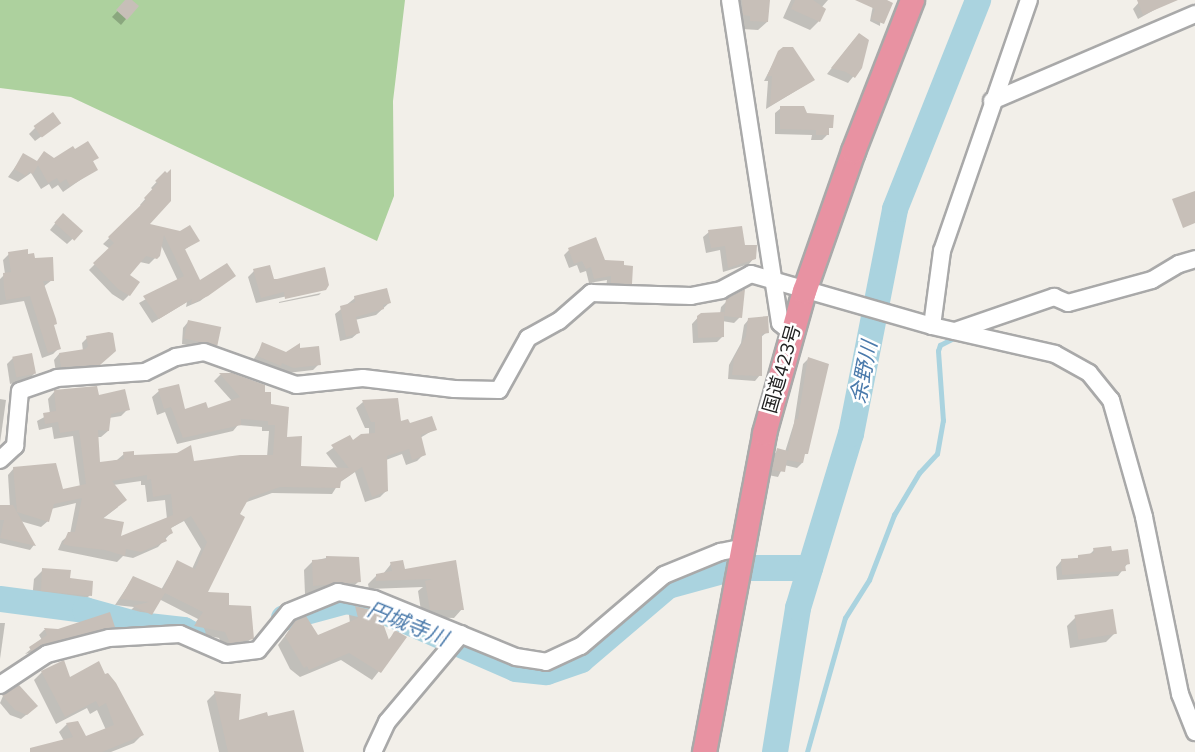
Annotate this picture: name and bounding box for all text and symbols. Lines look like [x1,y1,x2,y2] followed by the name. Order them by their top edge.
[758,322,806,416] street label: 国道423号
[845,339,881,405] water label: 余野川
[364,596,452,650] water label: 円城寺川

